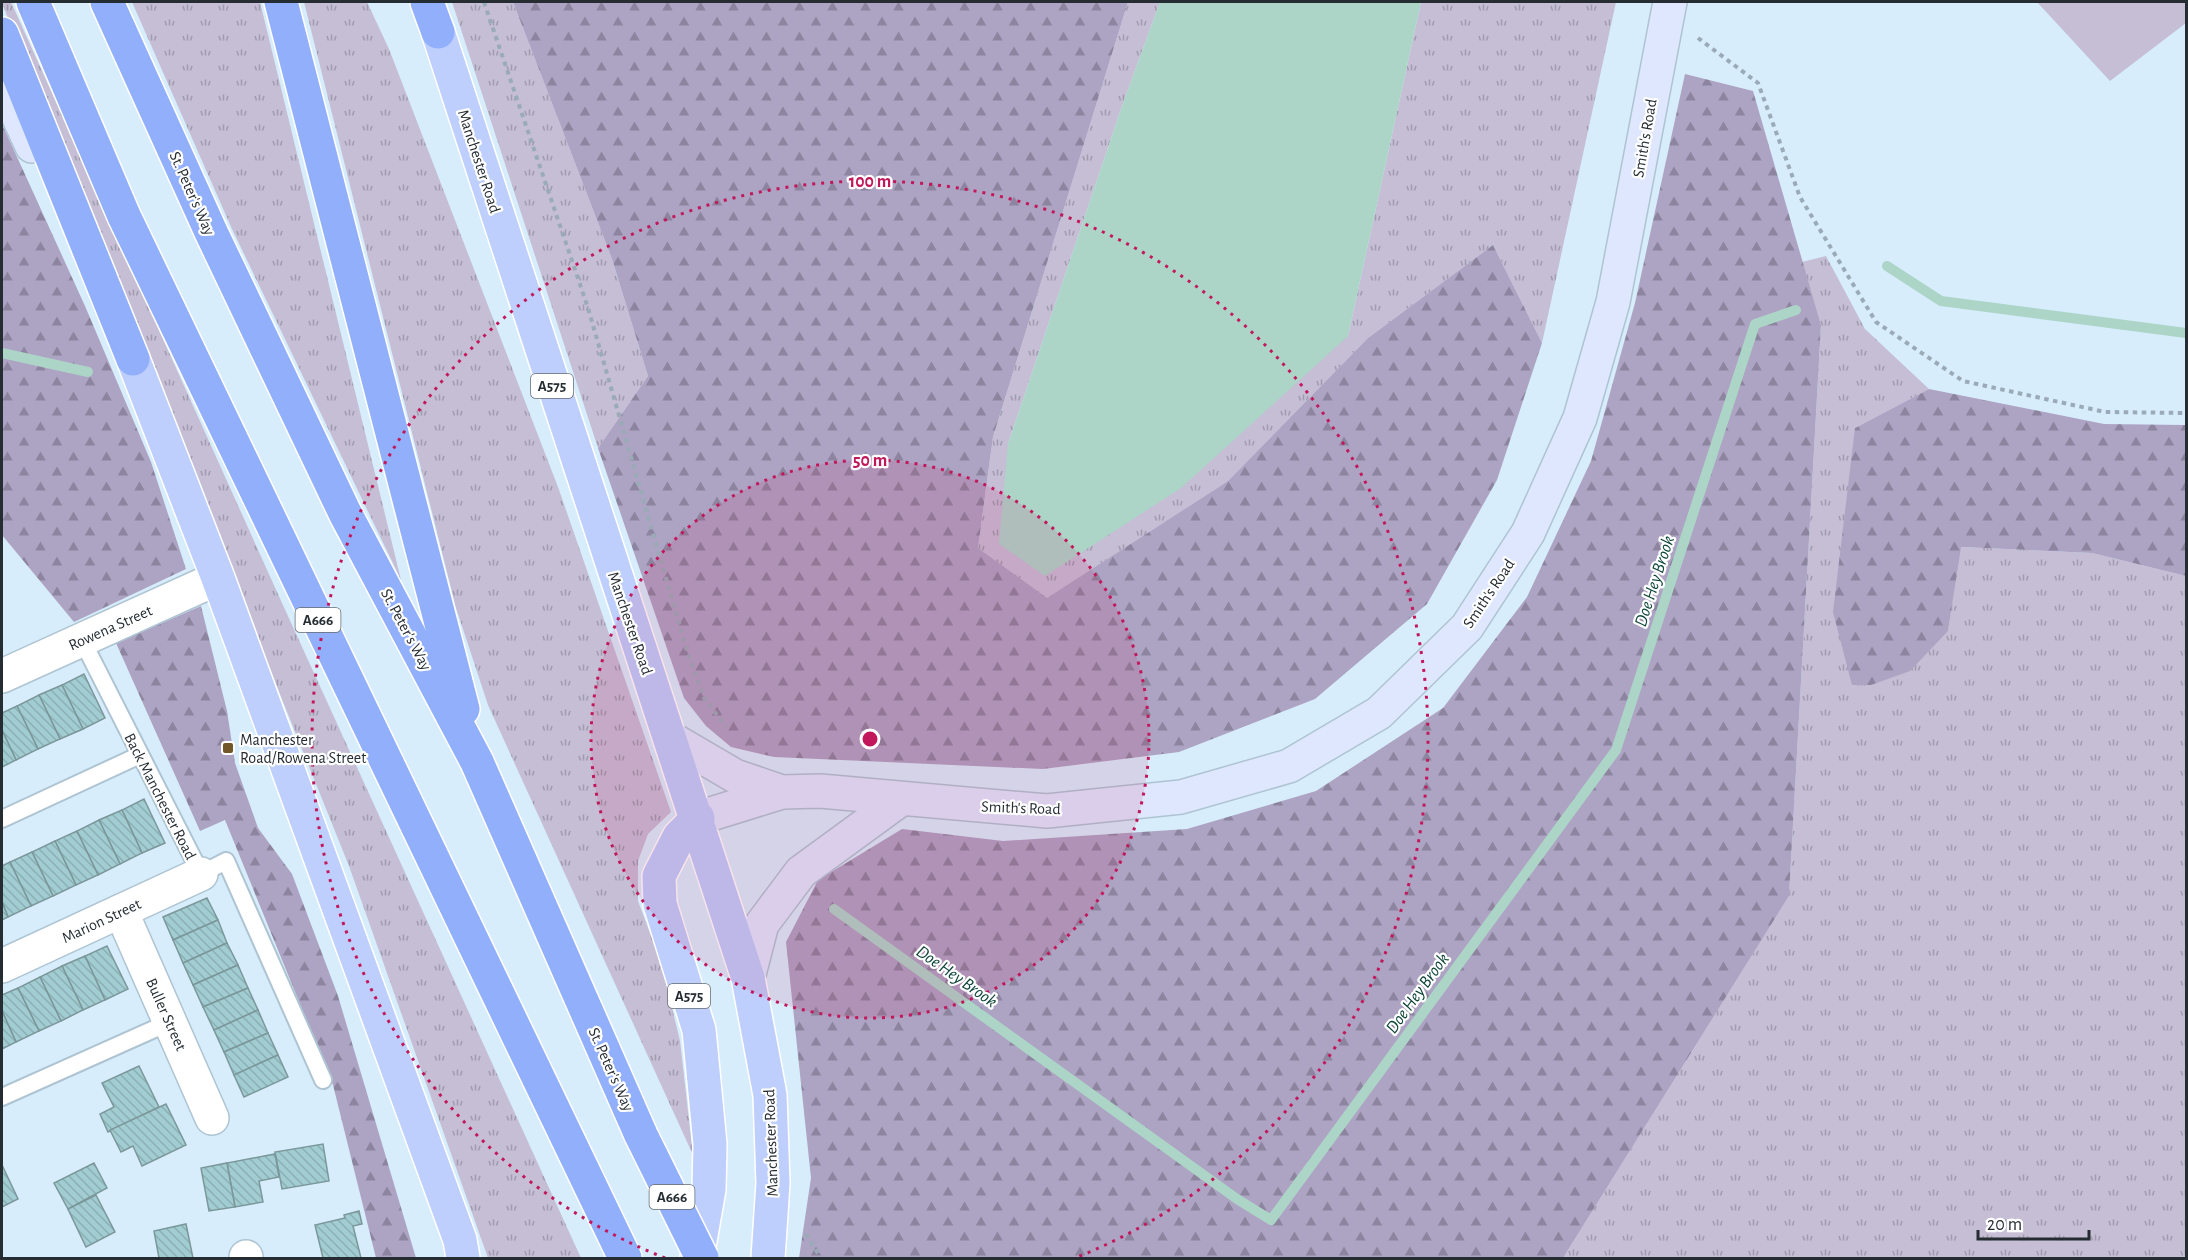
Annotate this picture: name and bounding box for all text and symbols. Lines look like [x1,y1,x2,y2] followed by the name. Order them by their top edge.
[1630,98,1660,179] street label: Smith's Road
[455,108,503,215] street label: Manchester Road
[166,149,218,238] street label: St. Peter's Way
[849,173,891,191] text: 100 m
[531,374,573,398] road number: A575
[853,452,887,470] text: 50 m
[1632,534,1678,629] water label: Doe Hey Brook
[1460,556,1518,631] street label: Smith's Road
[605,570,655,677] street label: Manchester Road
[377,586,434,674] street label: St. Peter's Way
[66,602,155,653] street label: Rowena Street
[296,608,340,632] road number: A666
[860,729,880,749] centre of rings
[121,731,199,862] street label: Back Manchester Road
[240,732,366,766] place label: Manchester Road/Rowena Street
[221,741,235,755] marker: Manchester Road/Rowena Street
[981,799,1061,817] street label: Smith's Road
[60,896,143,946] street label: Marion Street
[913,942,1000,1011] water label: Doe Hey Brook
[1383,950,1453,1037] water label: Doe Hey Brook
[143,976,189,1053] street label: Buller Street
[668,984,710,1008] road number: A575
[585,1025,637,1114] street label: St. Peter's Way
[761,1089,781,1197] street label: Manchester Road
[650,1185,694,1209] road number: A666
[1978,1203,2089,1241] scale bar
[1987,1216,2022,1234] text: 20 m

